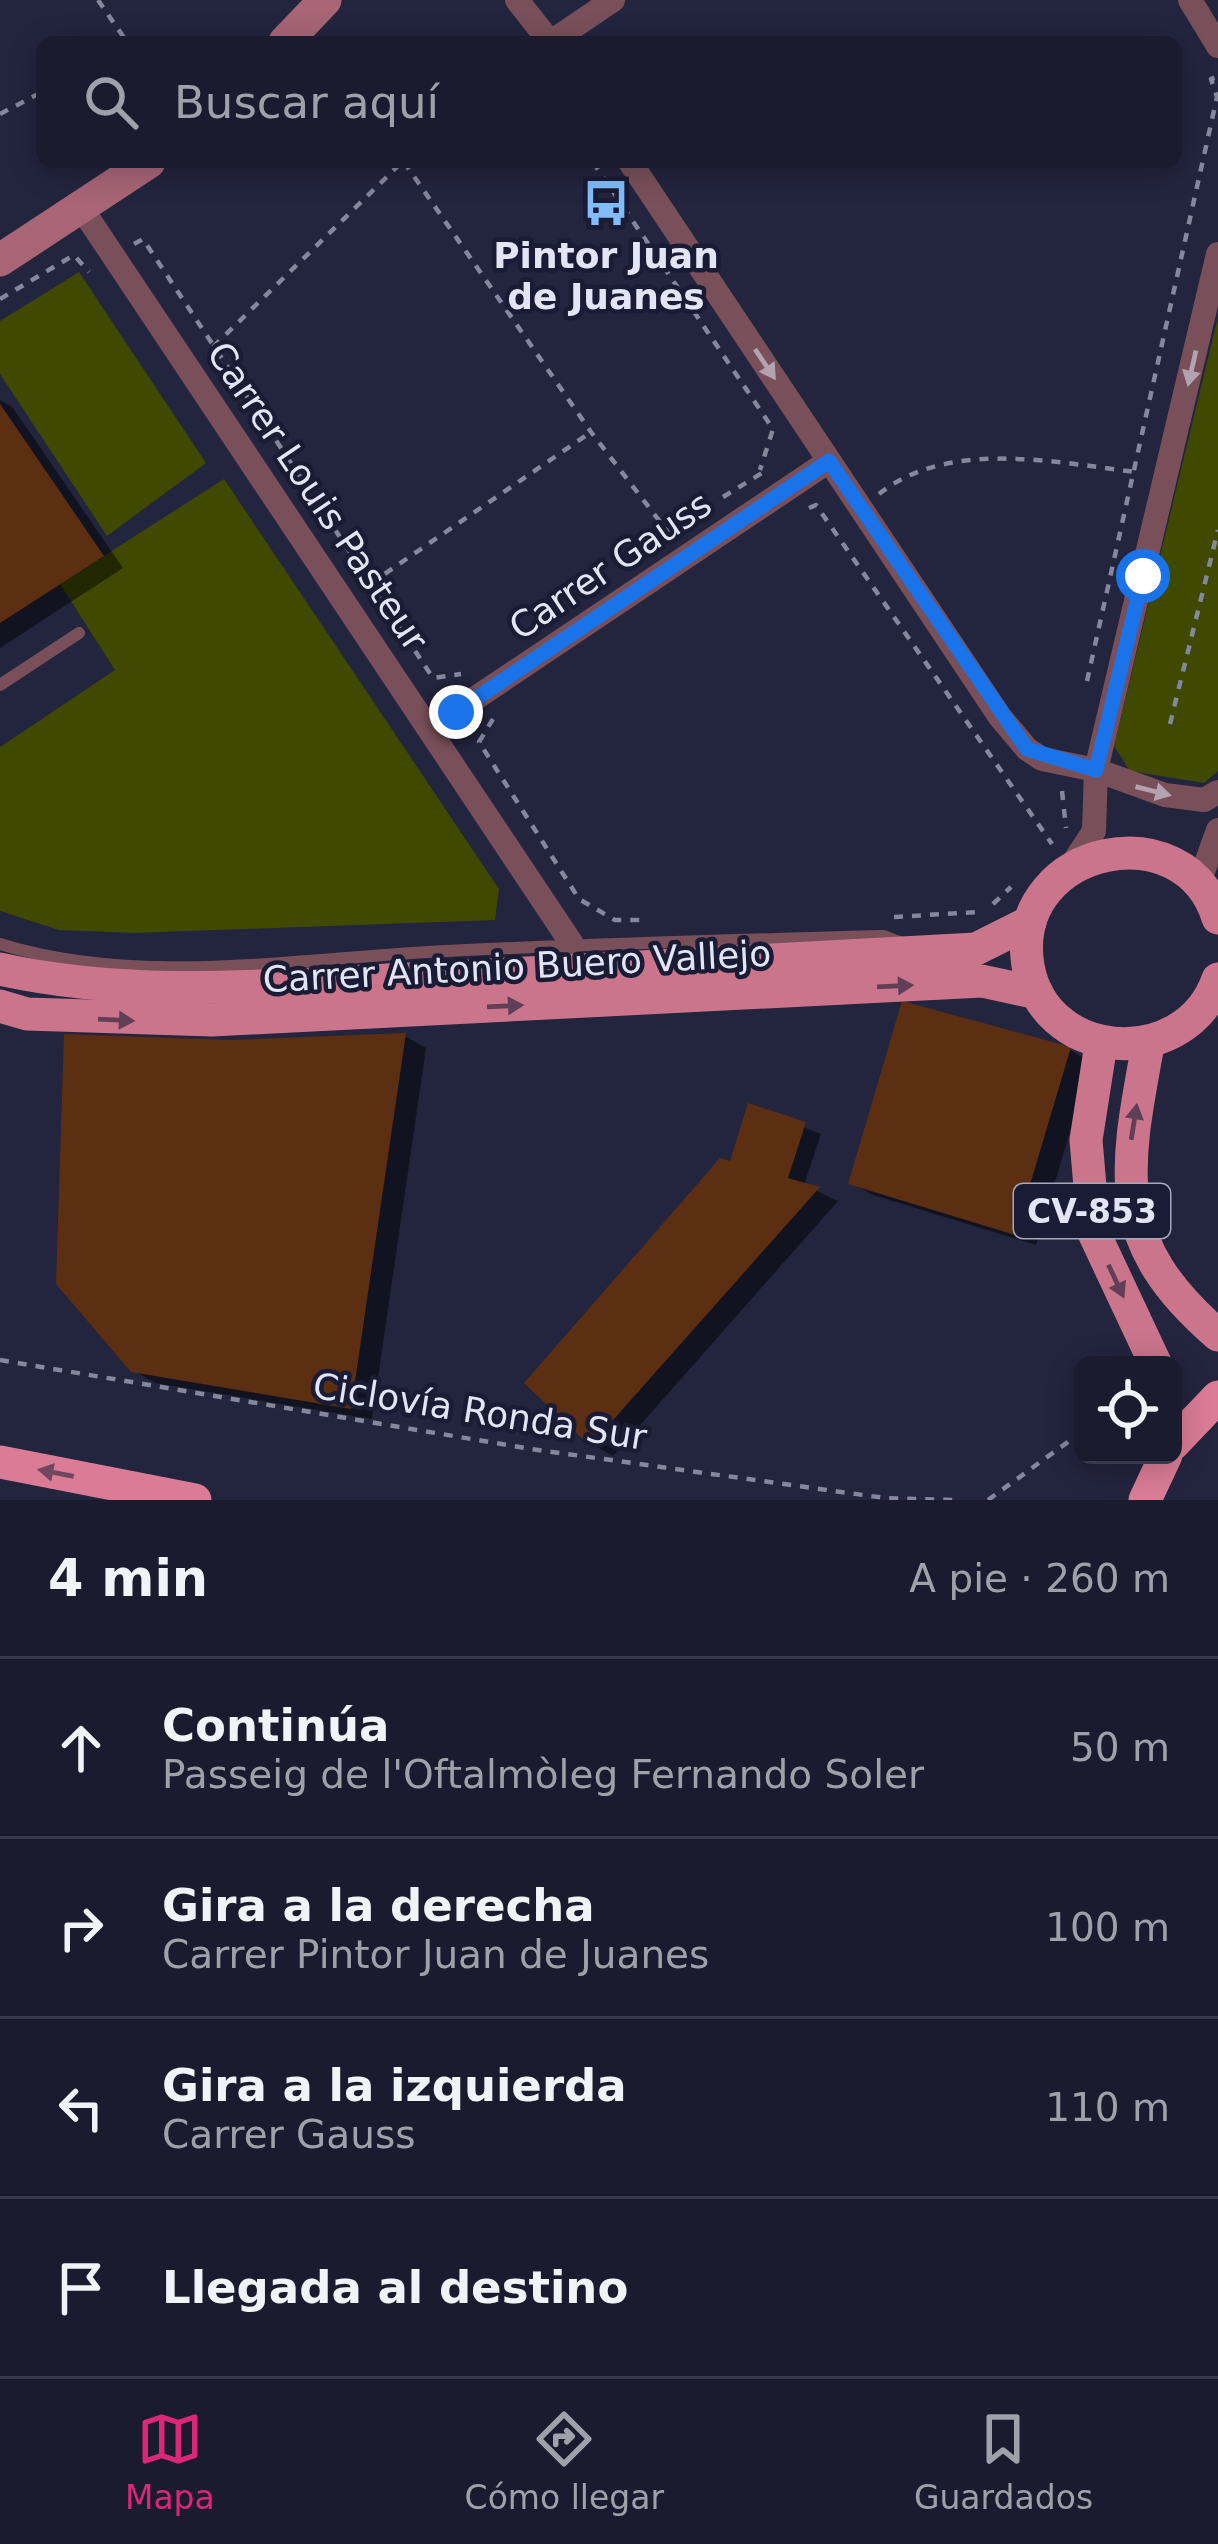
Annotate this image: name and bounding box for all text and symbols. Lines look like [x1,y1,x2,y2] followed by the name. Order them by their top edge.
[36,36,1182,168] search box
[78,69,144,135] icon: search
[174,76,439,129] text: Buscar aquí
[581,178,631,228] bus stop icon: Pintor Juan de Juanes
[493,235,719,317] place label: Pintor Juan de Juanes
[199,334,436,658] street label: Carrer Louis Pasteur
[753,348,776,381] one-way arrow
[1181,349,1200,387] one-way arrow
[502,483,719,648] street label: Carrer Gauss
[1116,549,1170,603] route start
[429,685,483,739] route end
[1134,782,1171,801] one-way arrow
[262,933,772,1000] street label: Carrer Antonio Buero Vallejo
[877,976,915,995] one-way arrow
[487,996,524,1015] one-way arrow
[98,1010,136,1029] one-way arrow
[1125,1103,1144,1141] one-way arrow
[1014,1184,1170,1238] road number: CV-853
[1106,1264,1126,1299] one-way arrow
[1074,1356,1182,1464] map controls
[1074,1356,1182,1464] button: locate
[310,1365,650,1458] street label: Ciclovía Ronda Sur
[37,1463,75,1482] one-way arrow
[48,1549,208,1608] text: 4 min
[909,1556,1170,1601] text: A pie · 260 m
[162,1699,389,1752] text: Continúa
[48,1715,114,1781] icon: ahead
[1070,1725,1170,1770] text: 50 m
[162,1752,924,1797] text: Passeig de l'Oftalmòleg Fernando Soler
[162,1879,595,1932] text: Gira a la derecha
[48,1895,114,1961] icon: right
[1045,1905,1170,1950] text: 100 m
[162,1932,709,1977] text: Carrer Pintor Juan de Juanes
[162,2059,627,2112] text: Gira a la izquierda
[48,2075,114,2141] icon: left
[1045,2085,1170,2130] text: 110 m
[162,2112,416,2157] text: Carrer Gauss
[48,2255,114,2321] icon: arrive
[162,2261,628,2314] text: Llegada al destino
[125,2406,215,2517] tab: Mapa
[465,2406,664,2517] tab: Cómo llegar
[914,2406,1093,2517] tab: Guardados

